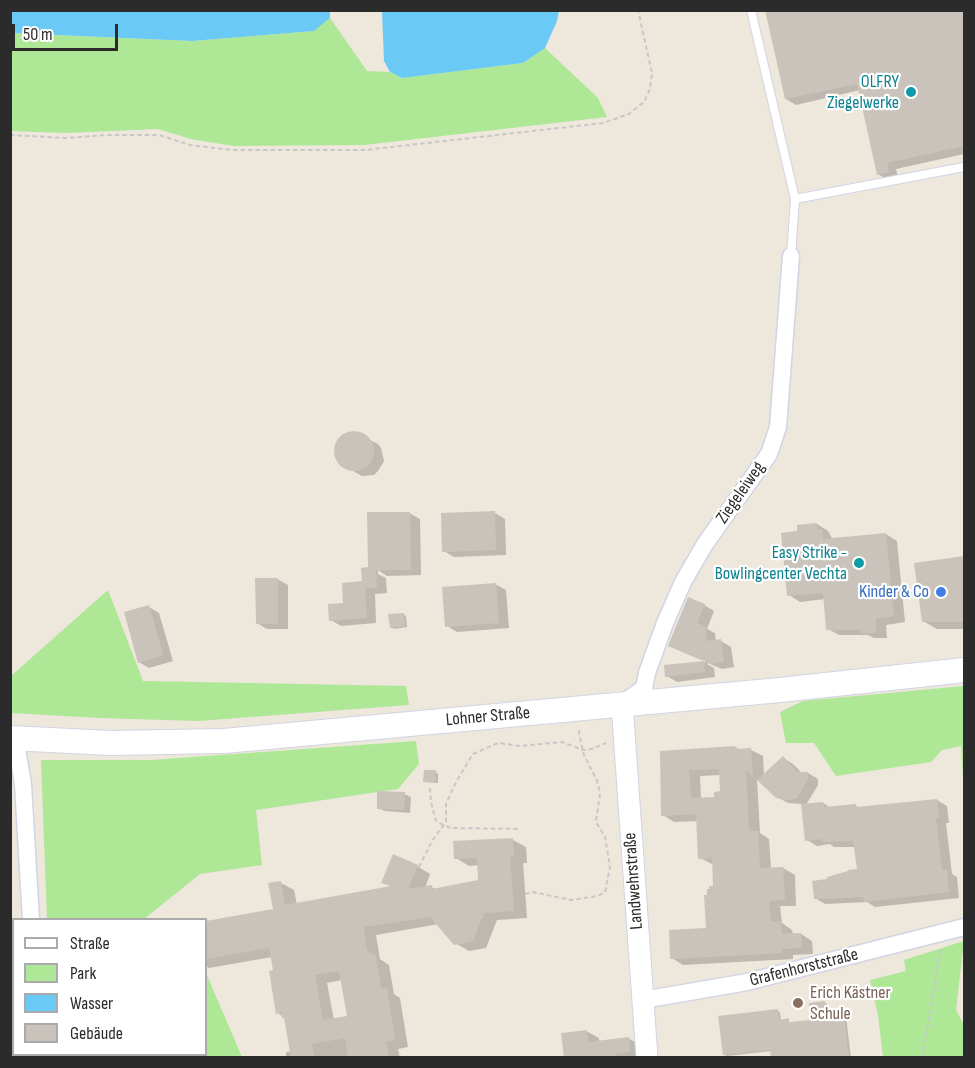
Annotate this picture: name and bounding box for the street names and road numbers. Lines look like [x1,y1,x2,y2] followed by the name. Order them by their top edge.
[712,458,770,528] street label: Ziegeleiweg
[445,703,531,731] street label: Lohner Straße
[620,832,648,930] street label: Landwehrstraße
[748,944,860,992] street label: Grafenhorststraße

